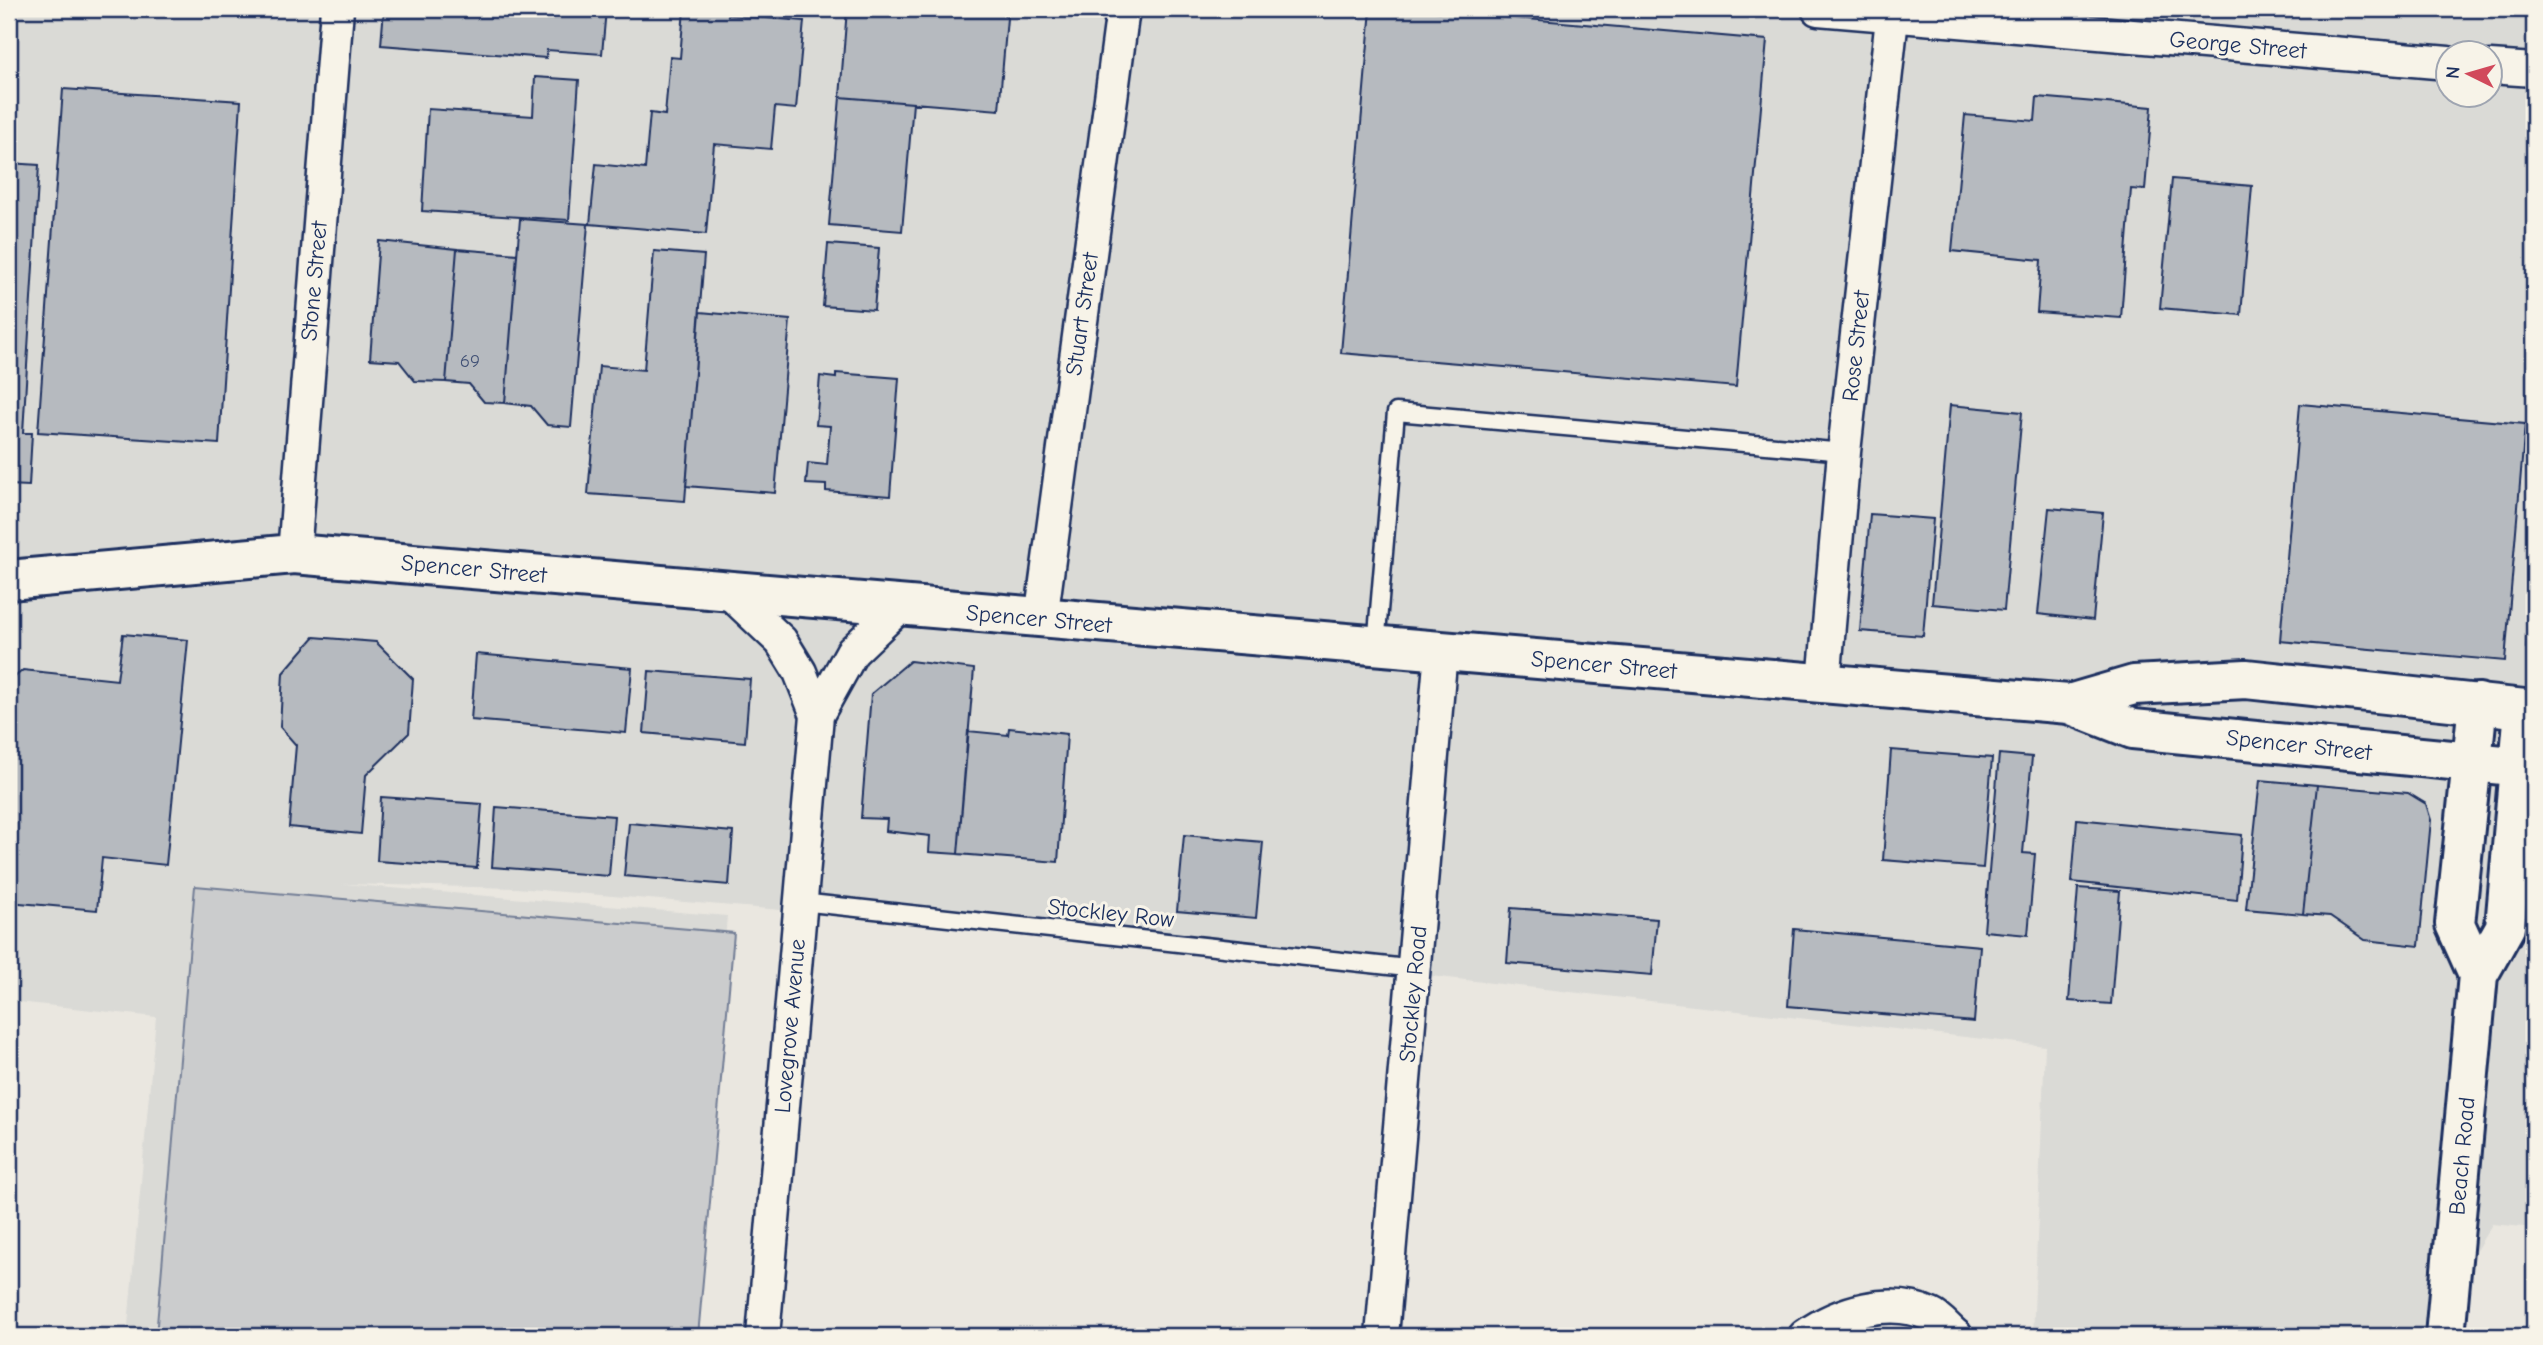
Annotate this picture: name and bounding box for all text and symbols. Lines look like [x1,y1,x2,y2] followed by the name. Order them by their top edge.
[2168,26,2309,65] street label: George Street
[2434,38,2504,108] north arrow
[2442,65,2465,80] text: N
[295,218,333,342] street label: Stone Street
[1060,249,1104,377] street label: Stuart Street
[1837,288,1875,403] street label: Rose Street
[460,350,480,372] house number: 69
[400,549,549,589] street label: Spencer Street
[965,599,1114,639] street label: Spencer Street
[1530,645,1679,685] street label: Spencer Street
[2225,724,2375,766] street label: Spencer Street
[1047,893,1176,933] street label: Stockley Row
[1394,924,1432,1064] street label: Stockley Road
[769,938,811,1114] street label: Lovegrove Avenue
[2443,1096,2481,1216] street label: Beach Road

